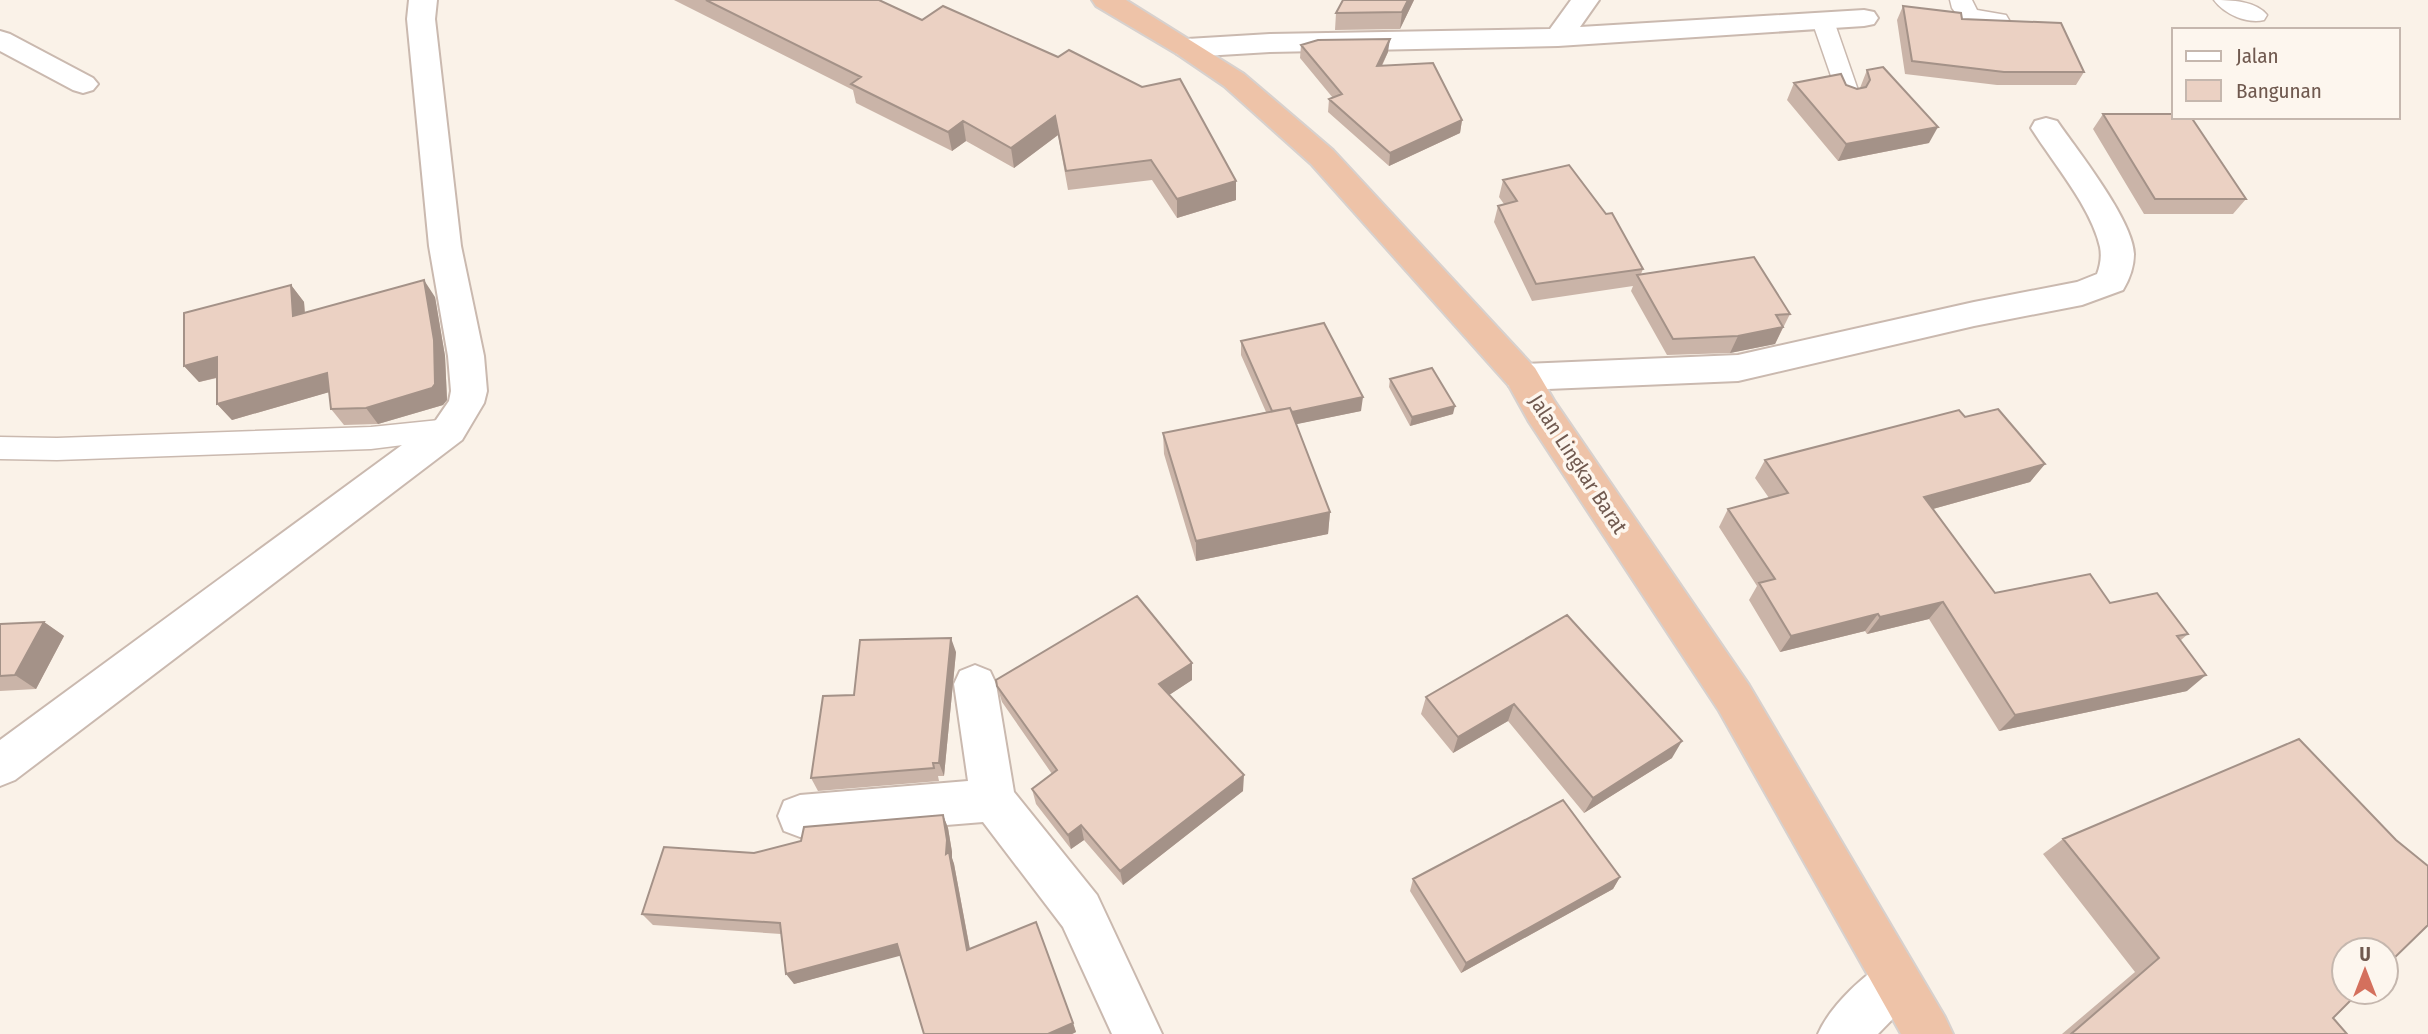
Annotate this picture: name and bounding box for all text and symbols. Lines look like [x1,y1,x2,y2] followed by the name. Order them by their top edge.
[2172,28,2400,119] legend
[2236,43,2279,69] text: Jalan
[2236,78,2322,104] text: Bangunan
[1523,390,1633,539] street label: Jalan Lingkar Barat
[2330,936,2400,1006] north arrow
[2359,943,2371,966] text: U

